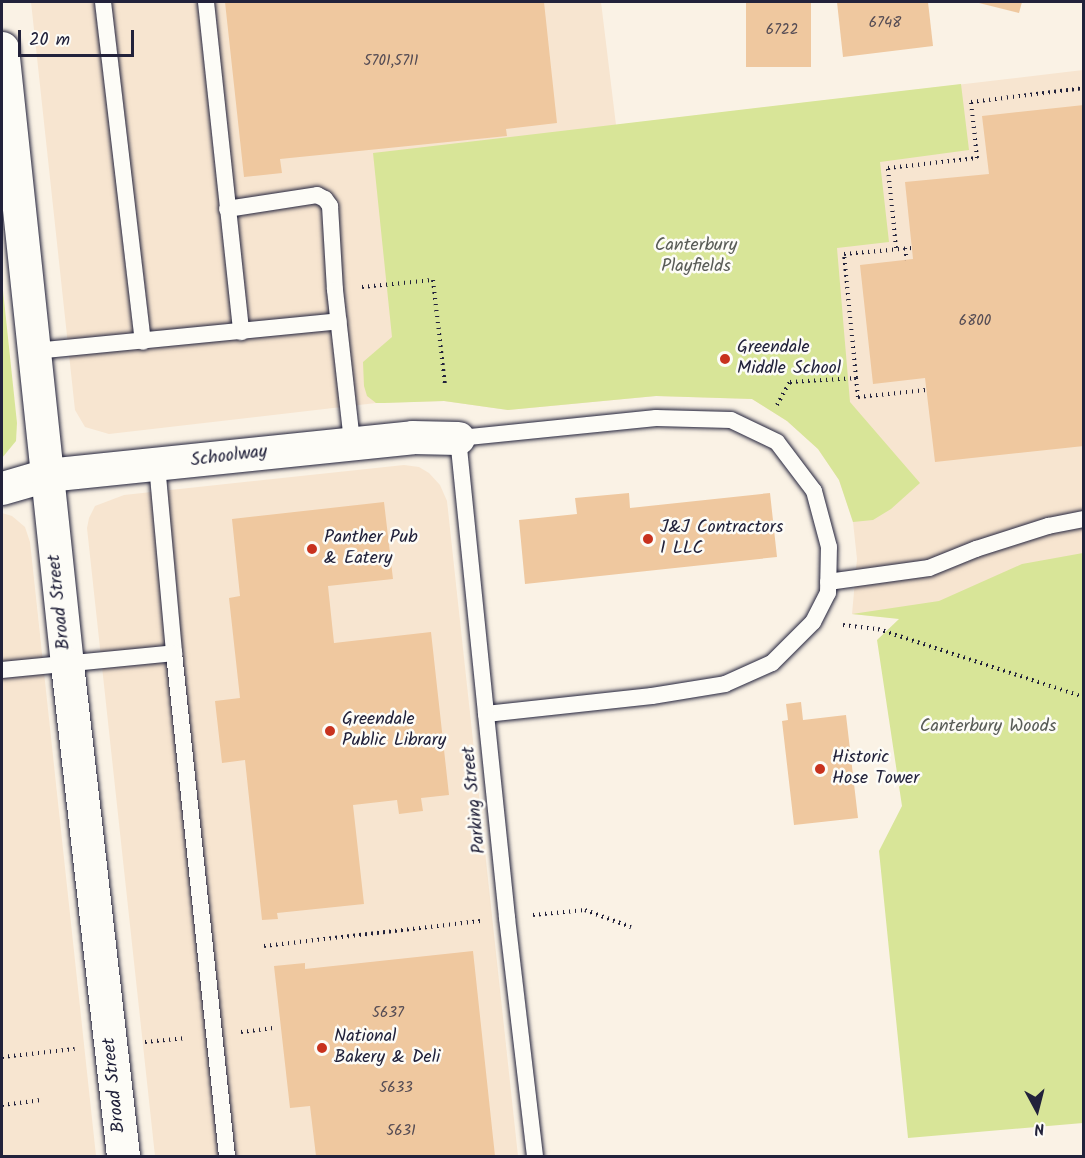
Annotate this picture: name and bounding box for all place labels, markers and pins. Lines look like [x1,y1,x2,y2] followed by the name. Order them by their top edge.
[737,338,841,380] place label: Greendale Middle School
[718,352,732,366] marker: Greendale Middle School
[660,518,783,560] place label: J&J Contractors I LLC
[324,528,418,570] place label: Panther Pub & Eatery
[641,532,655,546] marker: J&J Contractors I LLC
[305,542,319,556] marker: Panther Pub & Eatery
[342,710,446,752] place label: Greendale Public Library
[323,724,337,738] marker: Greendale Public Library
[832,748,919,790] place label: Historic Hose Tower
[813,762,827,776] marker: Historic Hose Tower
[334,1027,440,1070] place label: National Bakery & Deli
[315,1041,329,1055] marker: National Bakery & Deli

